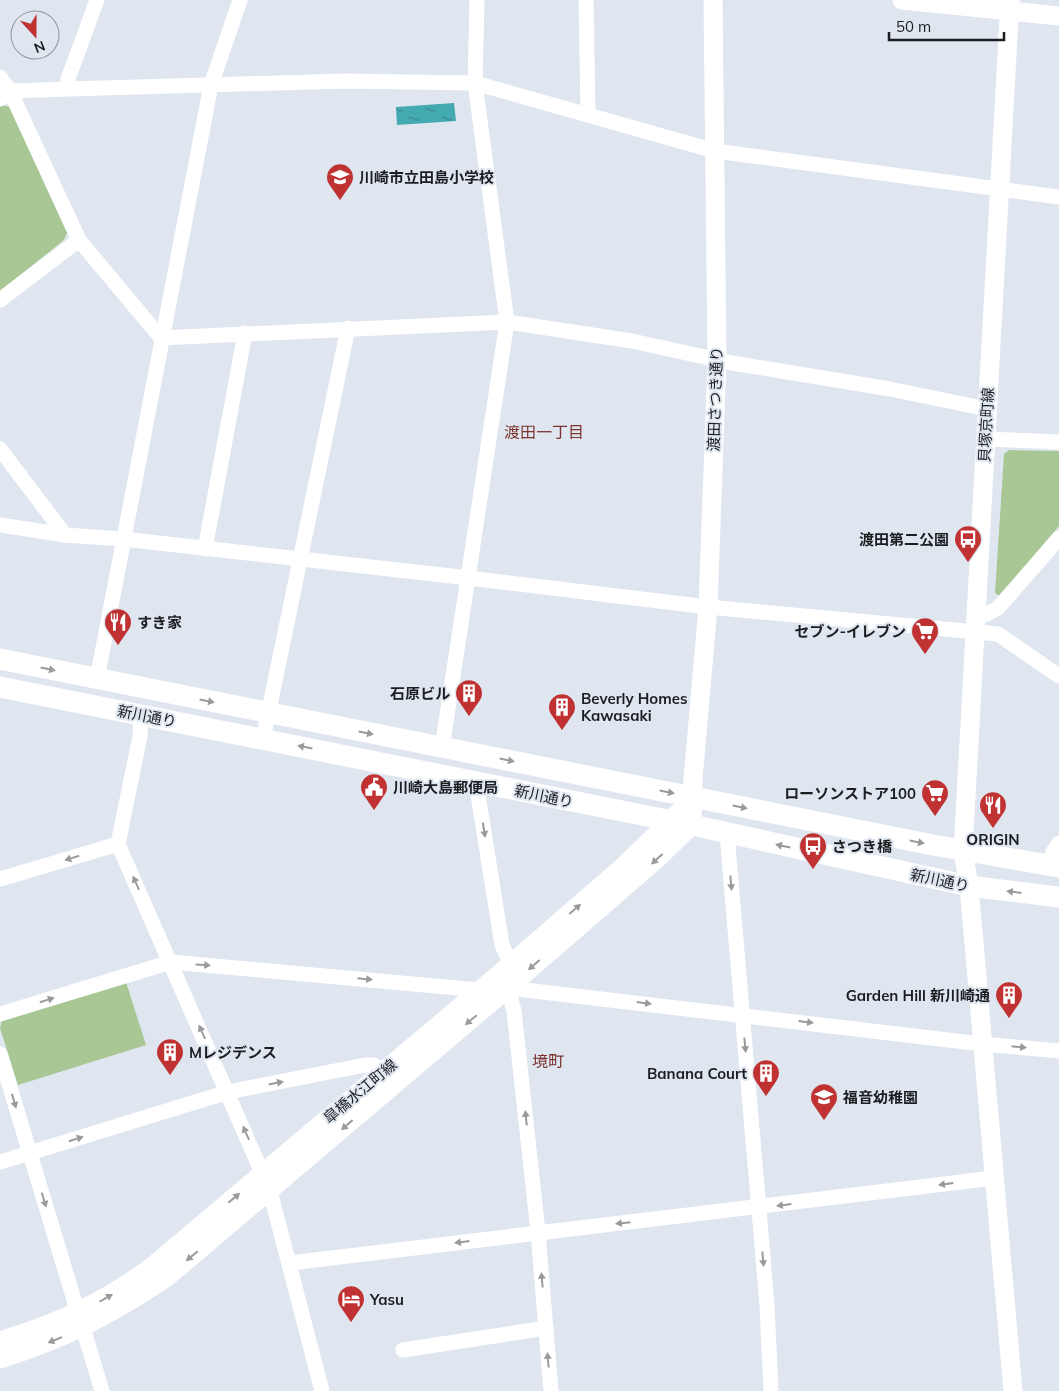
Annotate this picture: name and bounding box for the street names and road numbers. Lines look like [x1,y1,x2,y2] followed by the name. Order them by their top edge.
[704,346,726,452] street label: 渡田さつき通り
[975,387,997,463] street label: 貝塚京町線
[116,701,178,731] street label: 新川通り
[513,780,575,812] street label: 新川通り
[909,864,971,896] street label: 新川通り
[319,1055,401,1127] street label: 皐橋水江町線

